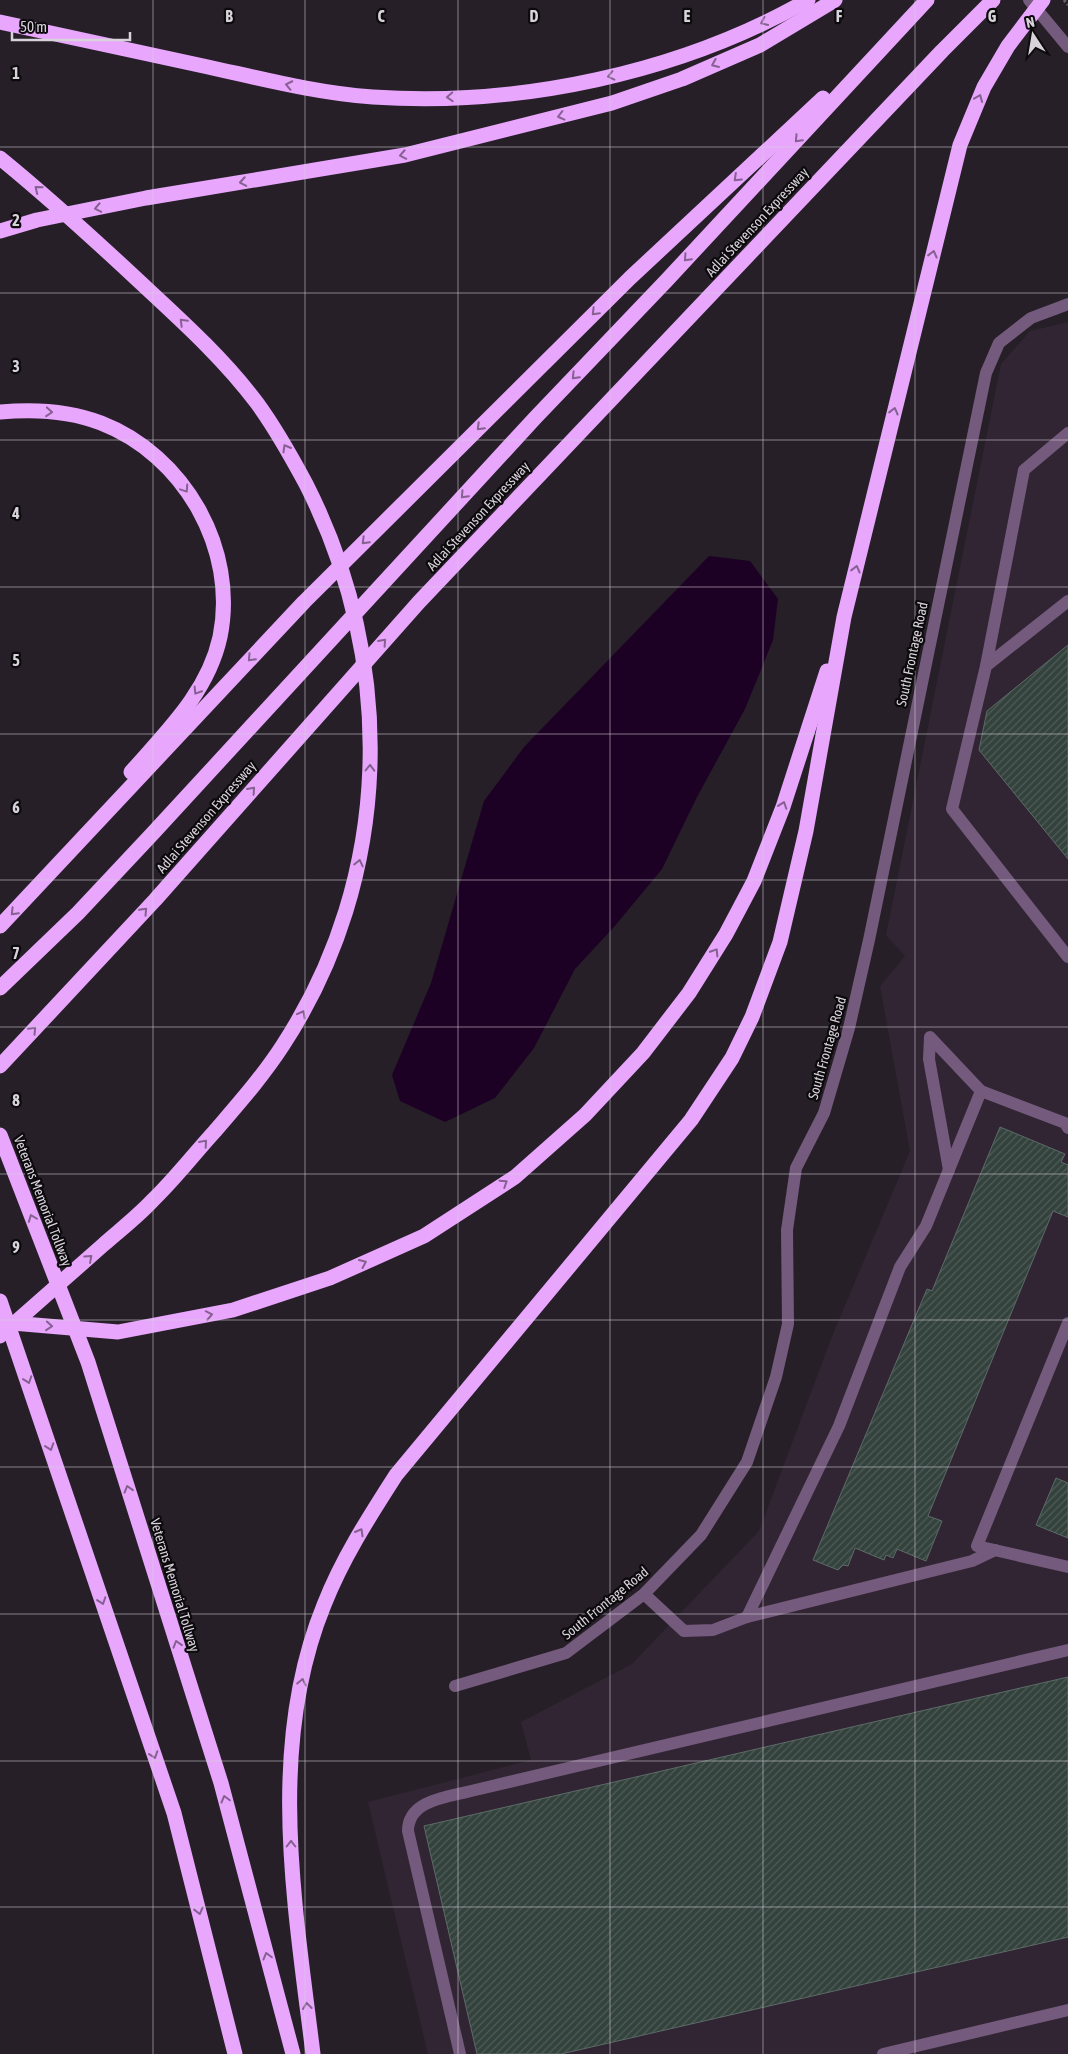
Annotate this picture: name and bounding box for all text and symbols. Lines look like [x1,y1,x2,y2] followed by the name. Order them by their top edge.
[225,7,233,25] text: B
[377,7,385,25] text: C
[530,7,539,25] text: D
[684,7,691,25] text: E
[836,7,843,25] text: F
[988,7,997,25] text: G
[12,10,130,42] scale bar
[1008,10,1058,60] north arrow
[1025,14,1036,31] text: N
[760,15,769,26] one-way arrow
[20,18,47,35] text: 50 m
[711,58,720,69] one-way arrow
[12,64,20,82] text: 1
[607,70,616,81] one-way arrow
[284,80,293,91] one-way arrow
[446,92,454,103] one-way arrow
[973,94,983,103] one-way arrow
[557,110,566,121] one-way arrow
[794,134,803,143] one-way arrow
[399,149,408,159] one-way arrow
[702,164,812,280] street label: Adlai Stevenson Expressway
[734,172,743,181] one-way arrow
[239,176,248,186] one-way arrow
[35,186,44,195] one-way arrow
[94,202,103,213] one-way arrow
[12,211,20,229] text: 2
[927,250,937,258] one-way arrow
[684,253,693,262] one-way arrow
[592,307,601,316] one-way arrow
[180,319,189,328] one-way arrow
[12,357,20,375] text: 3
[572,371,581,380] one-way arrow
[45,406,53,417] one-way arrow
[888,407,899,416] one-way arrow
[477,421,486,430] one-way arrow
[283,444,293,453] one-way arrow
[423,458,533,574] street label: Adlai Stevenson Expressway
[179,483,189,492] one-way arrow
[461,490,470,499] one-way arrow
[11,504,20,522] text: 4
[362,535,371,544] one-way arrow
[850,566,860,574] one-way arrow
[893,600,931,708] street label: South Frontage Road
[377,639,386,648] one-way arrow
[12,651,20,669] text: 5
[248,652,257,661] one-way arrow
[194,685,204,694] one-way arrow
[153,758,259,876] street label: Adlai Stevenson Expressway
[365,764,375,772] one-way arrow
[246,786,255,795] one-way arrow
[12,798,20,816] text: 6
[777,801,787,810] one-way arrow
[353,858,364,867] one-way arrow
[11,906,20,915] one-way arrow
[138,908,147,917] one-way arrow
[12,944,20,962] text: 7
[708,948,718,957] one-way arrow
[805,995,849,1101] street label: South Frontage Road
[296,1010,306,1019] one-way arrow
[27,1027,36,1036] one-way arrow
[12,1091,20,1109] text: 8
[11,1133,75,1269] street label: Veterans Memorial Tollway
[198,1140,207,1149] one-way arrow
[499,1180,508,1190] one-way arrow
[28,1214,39,1223] one-way arrow
[12,1238,20,1256] text: 9
[83,1254,92,1263] one-way arrow
[358,1259,367,1269] one-way arrow
[205,1310,214,1320] one-way arrow
[45,1320,53,1331] one-way arrow
[22,1375,32,1384] one-way arrow
[44,1442,54,1451] one-way arrow
[124,1485,134,1494] one-way arrow
[147,1516,203,1654] street label: Veterans Memorial Tollway
[354,1528,364,1537] one-way arrow
[559,1563,651,1643] street label: South Frontage Road
[96,1596,106,1604] one-way arrow
[172,1640,182,1649] one-way arrow
[296,1678,306,1687] one-way arrow
[148,1750,158,1758] one-way arrow
[220,1795,231,1804] one-way arrow
[286,1840,296,1848] one-way arrow
[193,1906,204,1915] one-way arrow
[262,1953,272,1961] one-way arrow
[302,2001,313,2009] one-way arrow

